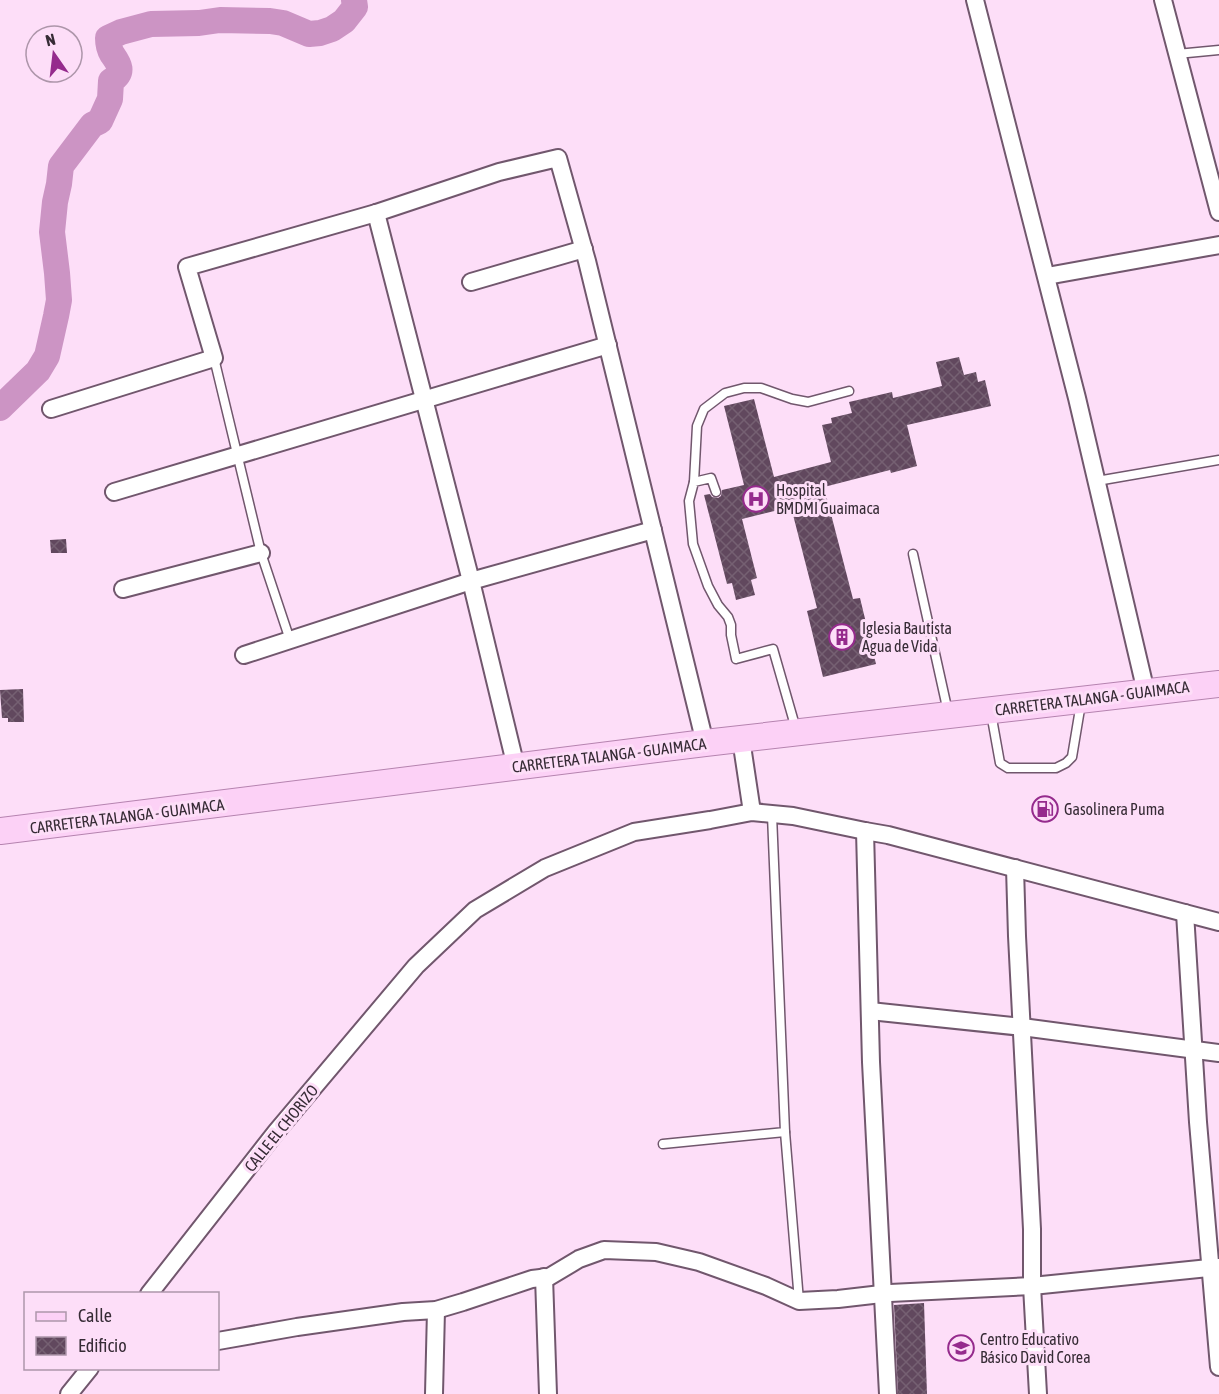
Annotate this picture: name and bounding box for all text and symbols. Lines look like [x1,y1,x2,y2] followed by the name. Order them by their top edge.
[24,24,84,84] north arrow
[44,30,57,49] text: N
[776,481,880,517] place label: Hospital BMDMI Guaimaca
[741,484,771,514] hospital icon: Hospital BMDMI Guaimaca
[862,619,952,656] place label: Iglesia Bautista Agua de Vida
[827,622,857,652] building icon: Iglesia Bautista Agua de Vida
[994,677,1190,719] street label: CARRETERA TALANGA - GUAIMACA
[511,734,707,776] street label: CARRETERA TALANGA - GUAIMACA
[1030,794,1060,824] fuel station icon: Gasolinera Puma
[29,795,225,837] street label: CARRETERA TALANGA - GUAIMACA
[1064,800,1165,818] place label: Gasolinera Puma
[241,1081,321,1175] street label: CALLE EL CHORIZO
[24,1292,219,1370] legend
[78,1305,112,1326] text: Calle
[980,1330,1091,1366] place label: Centro Educativo Básico David Corea
[946,1333,976,1363] school or university icon: Centro Educativo Básico David Corea
[78,1335,127,1356] text: Edificio

